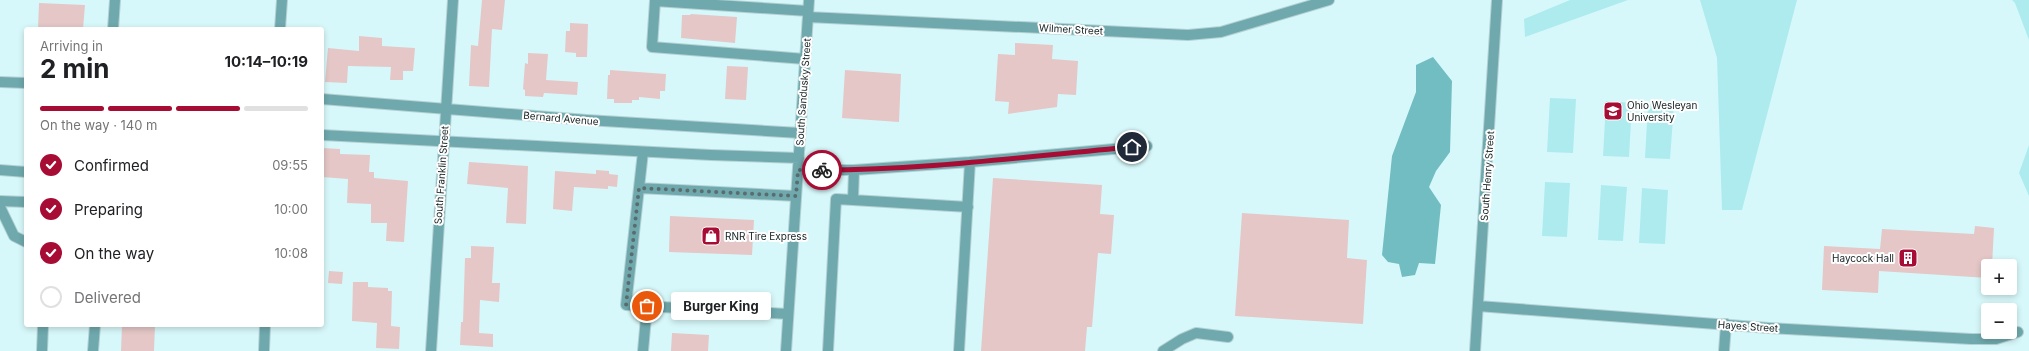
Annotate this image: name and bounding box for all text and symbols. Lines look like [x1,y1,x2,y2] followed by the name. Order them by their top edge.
[1039,21,1104,37] street label: Wilmer Street
[793,37,813,146] street label: South Sandusky Street
[40,38,103,54] text: Arriving in
[224,52,308,71] text: 10:14–10:19
[40,53,110,84] text: 2 min
[1627,99,1697,123] place label: Ohio Wesleyan University
[1602,100,1624,122] school or university icon: Ohio Wesleyan University
[523,109,599,127] street label: Bernard Avenue
[40,117,158,133] text: On the way · 140 m
[432,125,450,225] street label: South Franklin Street
[1115,130,1149,164] pin
[1478,130,1496,221] street label: South Henry Street
[1121,136,1143,158] icon: home
[802,150,842,190] courier
[40,154,62,176] icon: check
[74,156,149,175] text: Confirmed
[272,157,308,173] text: 09:55
[811,159,833,181] icon: bike
[40,198,62,220] icon: check
[74,200,143,219] text: Preparing
[274,201,308,217] text: 10:00
[700,225,722,247] shop icon: RNR Tire Express
[725,230,807,242] place label: RNR Tire Express
[40,242,62,264] icon: check
[74,244,154,263] text: On the way
[275,245,308,261] text: 10:08
[1897,247,1919,269] building icon: Haycock Hall
[1832,252,1894,264] place label: Haycock Hall
[1981,259,2017,339] map controls
[1981,259,2017,295] button: +
[74,288,141,307] text: Delivered
[630,289,664,323] pin
[671,292,771,320] callout: Burger King
[636,295,658,317] icon: bag
[683,298,759,314] text: Burger King
[1981,303,2017,339] button: −
[1717,318,1779,334] street label: Hayes Street

